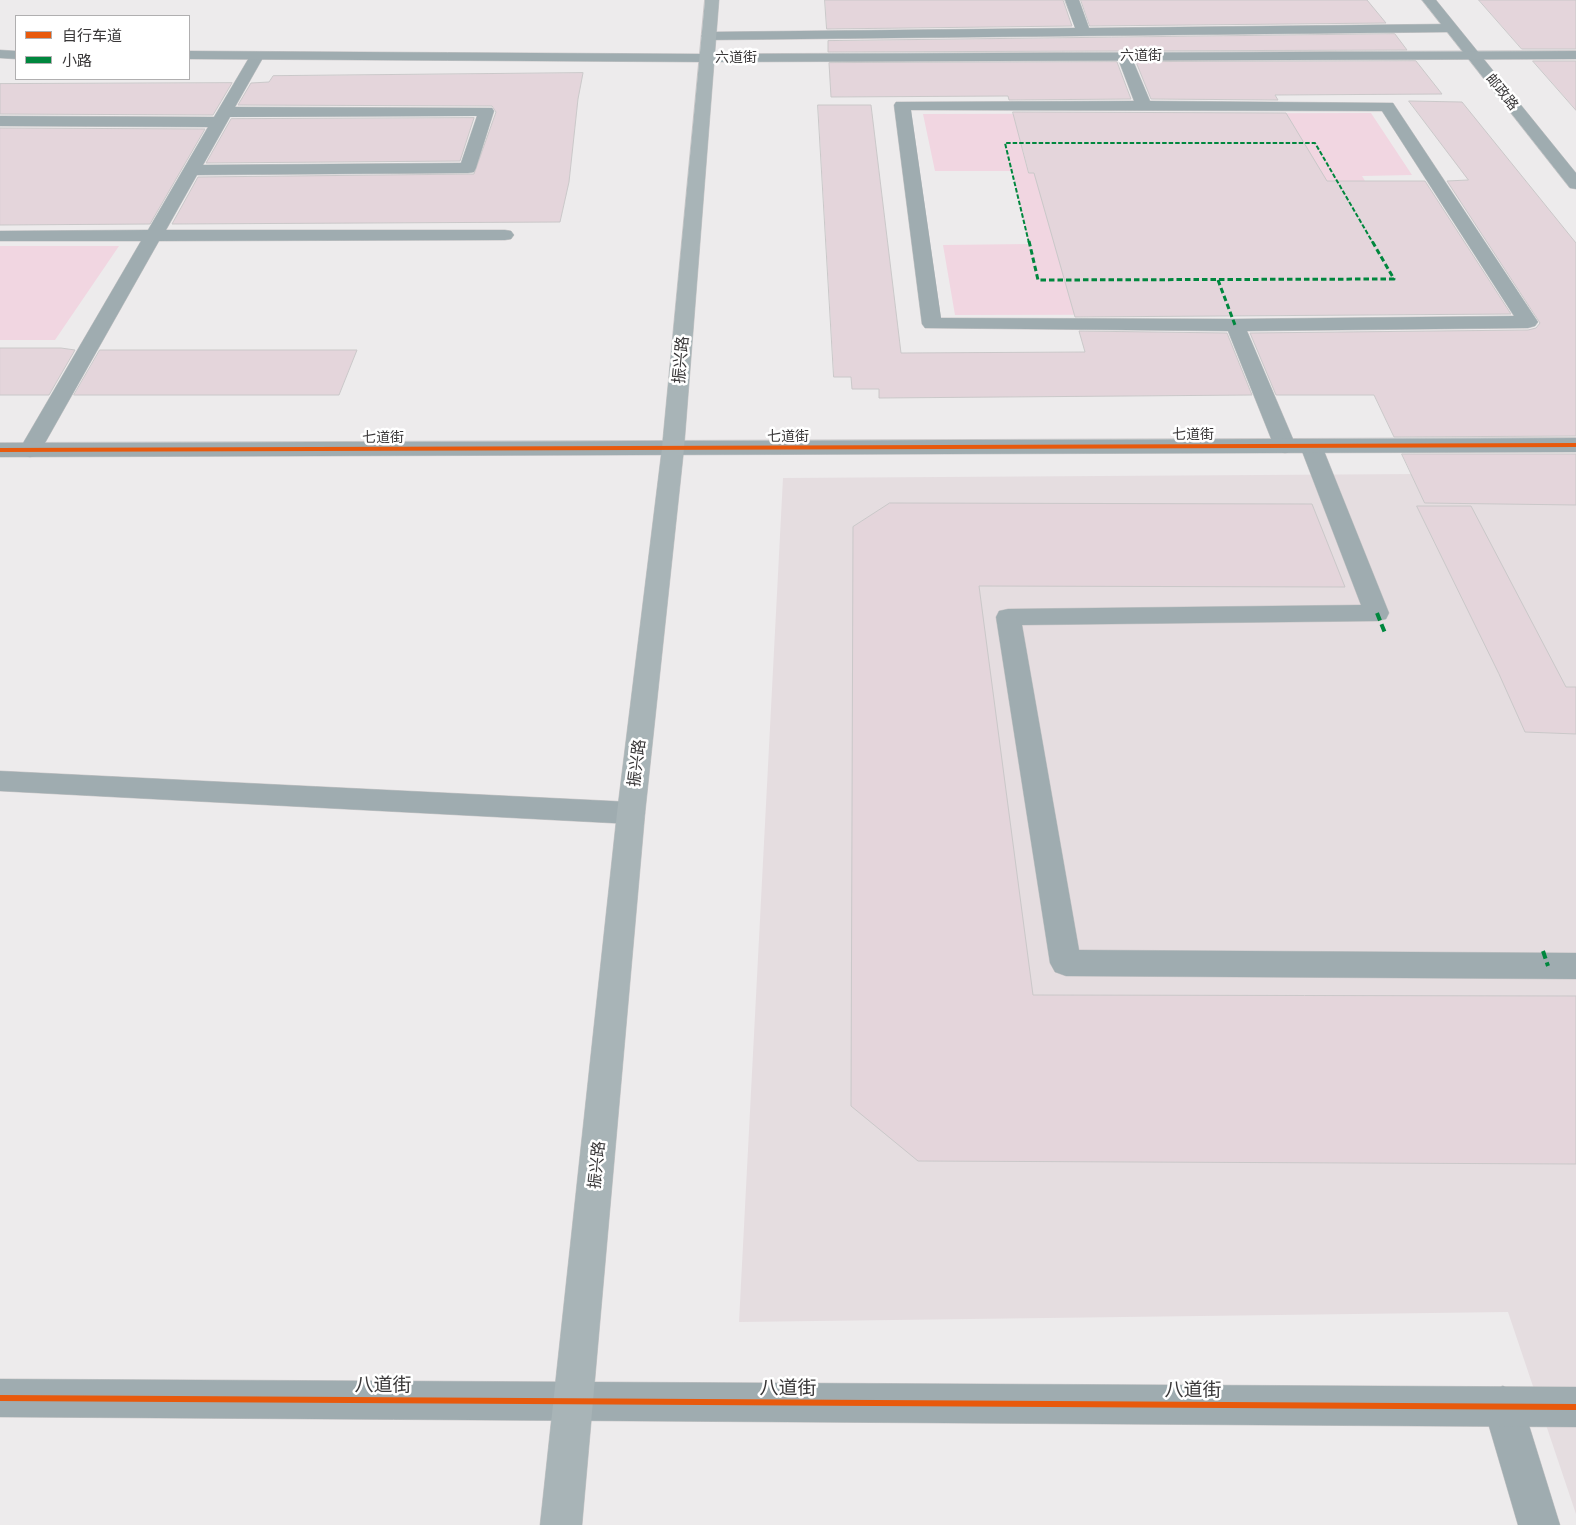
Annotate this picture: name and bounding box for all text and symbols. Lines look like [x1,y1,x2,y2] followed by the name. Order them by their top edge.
[15,15,190,80] legend
[62,26,122,44] text: 自行车道
[1120,48,1162,64] street label: 六道街
[715,50,757,66] street label: 六道街
[62,51,92,69] text: 小路
[1482,70,1522,114] street label: 邮政路
[669,335,693,385] street label: 振兴路
[1172,427,1214,443] street label: 七道街
[767,429,809,445] street label: 七道街
[362,430,404,446] street label: 七道街
[625,738,649,788] street label: 振兴路
[585,1140,609,1190] street label: 振兴路
[355,1374,411,1396] street label: 八道街
[760,1377,816,1399] street label: 八道街
[1165,1379,1221,1401] street label: 八道街

